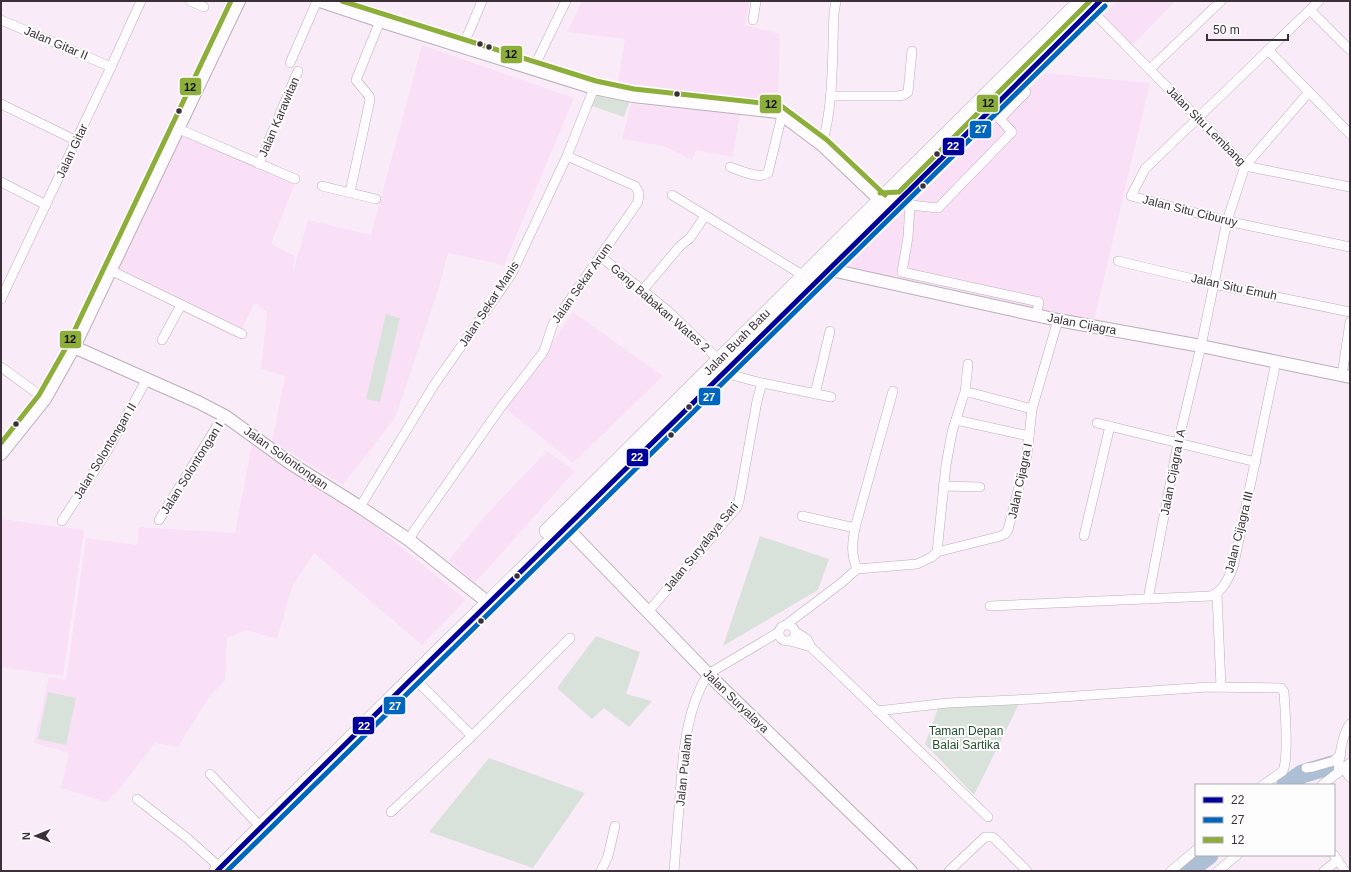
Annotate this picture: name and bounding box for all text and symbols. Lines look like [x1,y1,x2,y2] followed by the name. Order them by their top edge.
[1207,16,1288,42] scale bar
[22,23,90,63] street label: Jalan Gitar II
[1213,23,1240,37] text: 50 m
[475,39,485,49] unlabelled marker
[484,42,494,52] unlabelled marker
[500,45,523,64] line badge: 12
[505,48,517,60] text: 12
[256,75,302,159] street label: Jalan Karawitan
[179,77,202,96] line badge: 12
[184,81,196,93] text: 12
[1164,84,1248,168] street label: Jalan Situ Lembang
[672,89,682,99] unlabelled marker
[759,94,782,114] line badge: 12
[976,94,999,113] line badge: 12
[982,97,994,109] text: 12
[765,98,777,110] text: 12
[174,106,184,116] unlabelled marker
[969,120,992,139] line badge: 27
[53,122,91,180] street label: Jalan Gitar
[975,123,987,135] text: 27
[942,137,965,156] line badge: 22
[947,140,959,152] text: 22
[932,149,942,159] unlabelled marker
[918,181,928,191] unlabelled marker
[1141,192,1239,230] street label: Jalan Situ Ciburuy
[549,240,615,326] street label: Jalan Sekar Arum
[456,259,522,349] street label: Jalan Sekar Manis
[607,261,713,355] street label: Gang Babakan Wates 2
[1190,271,1278,303] street label: Jalan Situ Emuh
[701,306,773,378] street label: Jalan Buah Batu
[1046,310,1118,338] street label: Jalan Cijagra
[59,330,82,349] line badge: 12
[64,333,76,345] text: 12
[698,387,721,406] line badge: 27
[703,391,715,403] text: 27
[71,400,139,502] street label: Jalan Solontongan II
[684,402,694,412] unlabelled marker
[11,419,21,429] unlabelled marker
[158,419,226,517] street label: Jalan Solontongan I
[241,424,331,492] street label: Jalan Solontongan
[1158,428,1188,516] street label: Jalan Cijagra I A
[666,430,676,440] unlabelled marker
[1005,442,1035,520] street label: Jalan Cijagra I
[626,448,649,467] line badge: 22
[631,451,643,463] text: 22
[1222,490,1256,574] street label: Jalan Cijagra III
[661,500,741,594] street label: Jalan Suryalaya Sari
[512,571,522,581] unlabelled marker
[476,616,486,626] unlabelled marker
[700,666,772,736] street label: Jalan Suryalaya
[383,696,406,715] line badge: 27
[389,700,401,712] text: 27
[352,716,375,735] line badge: 22
[358,720,370,732] text: 22
[929,724,1003,752] park label: Taman Depan Balai Sartika
[673,733,695,807] street label: Jalan Pualam
[1195,784,1335,856] legend
[1231,793,1245,807] text: 22
[1231,813,1245,827] text: 27
[16,816,56,856] north arrow
[20,832,32,840] text: N
[1231,833,1245,847] text: 12

